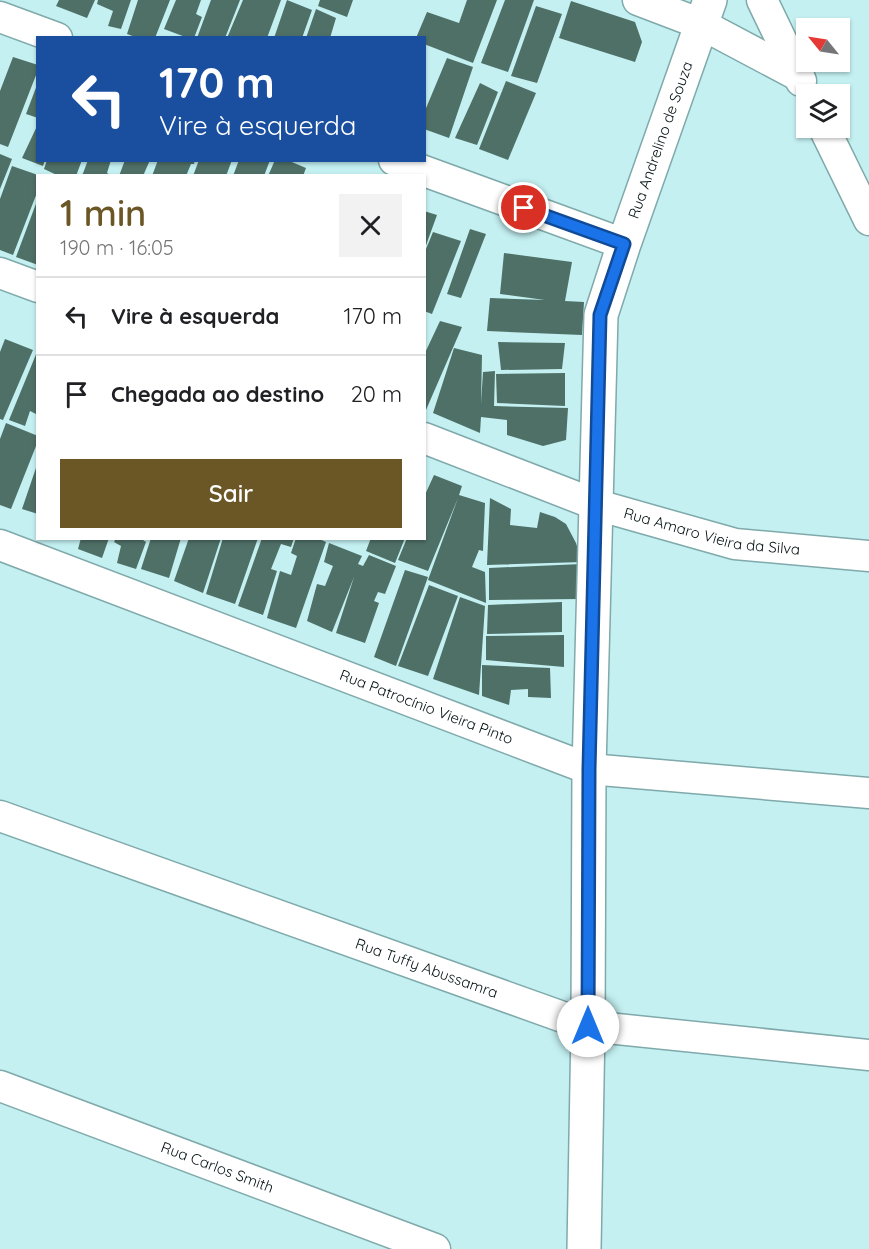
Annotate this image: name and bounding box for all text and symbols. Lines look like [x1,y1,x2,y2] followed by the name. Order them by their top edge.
[796,18,850,72] north arrow
[796,18,850,138] map controls
[159,56,275,109] text: 170 m
[624,59,697,221] street label: Rua Andrelino de Souza
[60,60,138,138] icon: left
[796,84,850,138] button: layers
[159,108,356,142] text: Vire à esquerda
[498,182,549,233] pin
[60,190,146,235] text: 1 min
[507,191,540,224] icon: arrive
[339,194,402,257] button: close
[60,235,174,260] text: 190 m · 16:05
[60,300,93,333] icon: left
[111,302,279,330] text: Vire à esquerda
[343,302,402,330] text: 170 m
[60,378,93,411] icon: arrive
[111,380,324,408] text: Chegada ao destino
[351,380,402,408] text: 20 m
[60,459,402,528] button: Sair
[622,503,801,559] street label: Rua Amaro Vieira da Silva
[337,665,516,748] street label: Rua Patrocínio Vieira Pinto
[353,934,501,1002] street label: Rua Tuffy Abussamra
[556,994,620,1058] position arrow
[158,1137,276,1197] street label: Rua Carlos Smith

